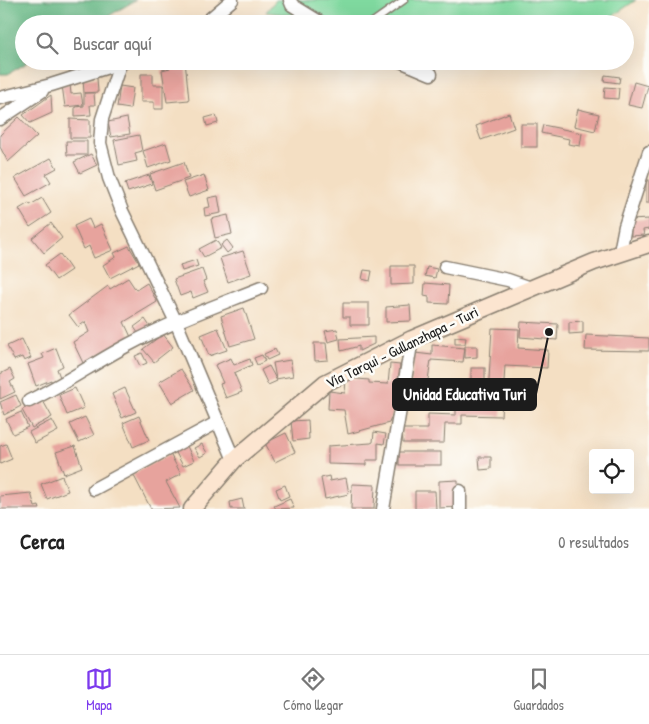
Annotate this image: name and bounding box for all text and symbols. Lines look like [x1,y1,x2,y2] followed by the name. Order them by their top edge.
[15,15,634,70] search box
[33,29,61,57] icon: search
[73,30,152,56] text: Buscar aquí
[322,301,482,393] street label: Vía Tarqui - Gullanzhapa - Turi
[393,379,536,410] callout: Unidad Educativa Turi
[403,383,527,405] text: Unidad Educativa Turi
[589,449,634,494] map controls
[589,449,634,494] button: locate
[20,527,64,556] text: Cerca
[558,531,629,553] text: 0 resultados
[85,665,113,714] tab: Mapa
[283,665,343,714] tab: Cómo llegar
[513,665,564,714] tab: Guardados

